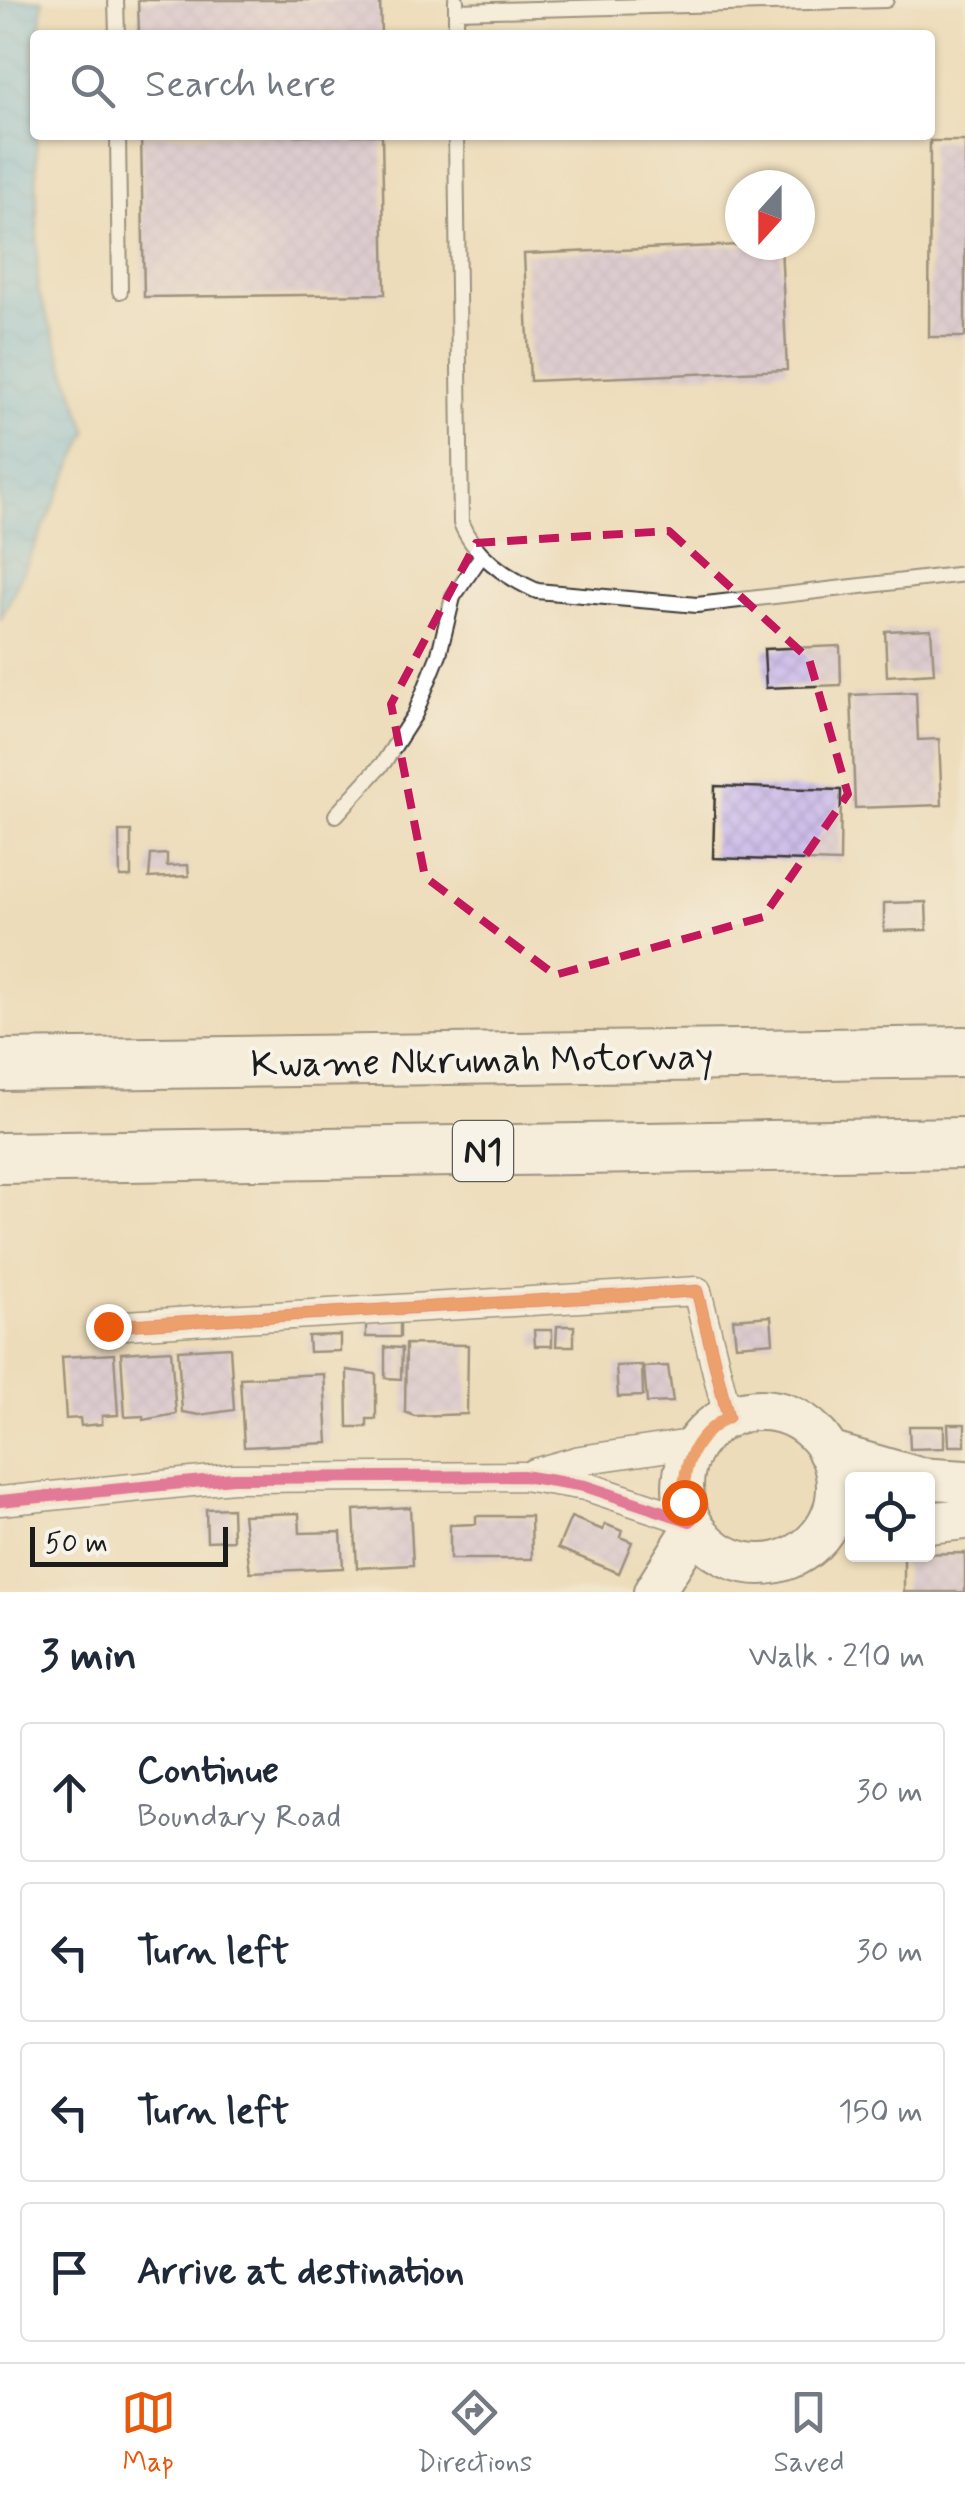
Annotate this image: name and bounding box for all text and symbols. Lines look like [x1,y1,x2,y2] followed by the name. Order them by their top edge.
[30,30,935,140] search box
[65,58,120,113] icon: search
[145,61,336,110] text: Search here
[725,170,815,260] north arrow
[250,1033,714,1090] street label: Kwame Nkrumah Motorway
[453,1121,513,1181] road number: N1
[86,1304,132,1350] route end
[845,1472,935,1562] map controls
[845,1472,935,1562] button: locate
[662,1480,708,1526] route start
[30,1522,228,1566] scale bar
[45,1526,108,1563] text: 50 m
[40,1630,137,1685] text: 3 min
[748,1636,925,1678] text: Walk · 210 m
[137,1747,279,1796] text: Continue
[42,1765,97,1820] icon: ahead
[856,1771,923,1813] text: 30 m
[137,1796,341,1838] text: Boundary Road
[42,1925,97,1980] icon: left
[137,1928,289,1977] text: Turn left
[856,1931,923,1973] text: 30 m
[42,2085,97,2140] icon: left
[137,2088,289,2137] text: Turn left
[838,2091,923,2133] text: 150 m
[42,2245,97,2300] icon: arrive
[137,2248,464,2297] text: Arrive at destination
[121,2385,176,2482] tab: Map
[417,2385,532,2482] tab: Directions
[774,2385,844,2482] tab: Saved

